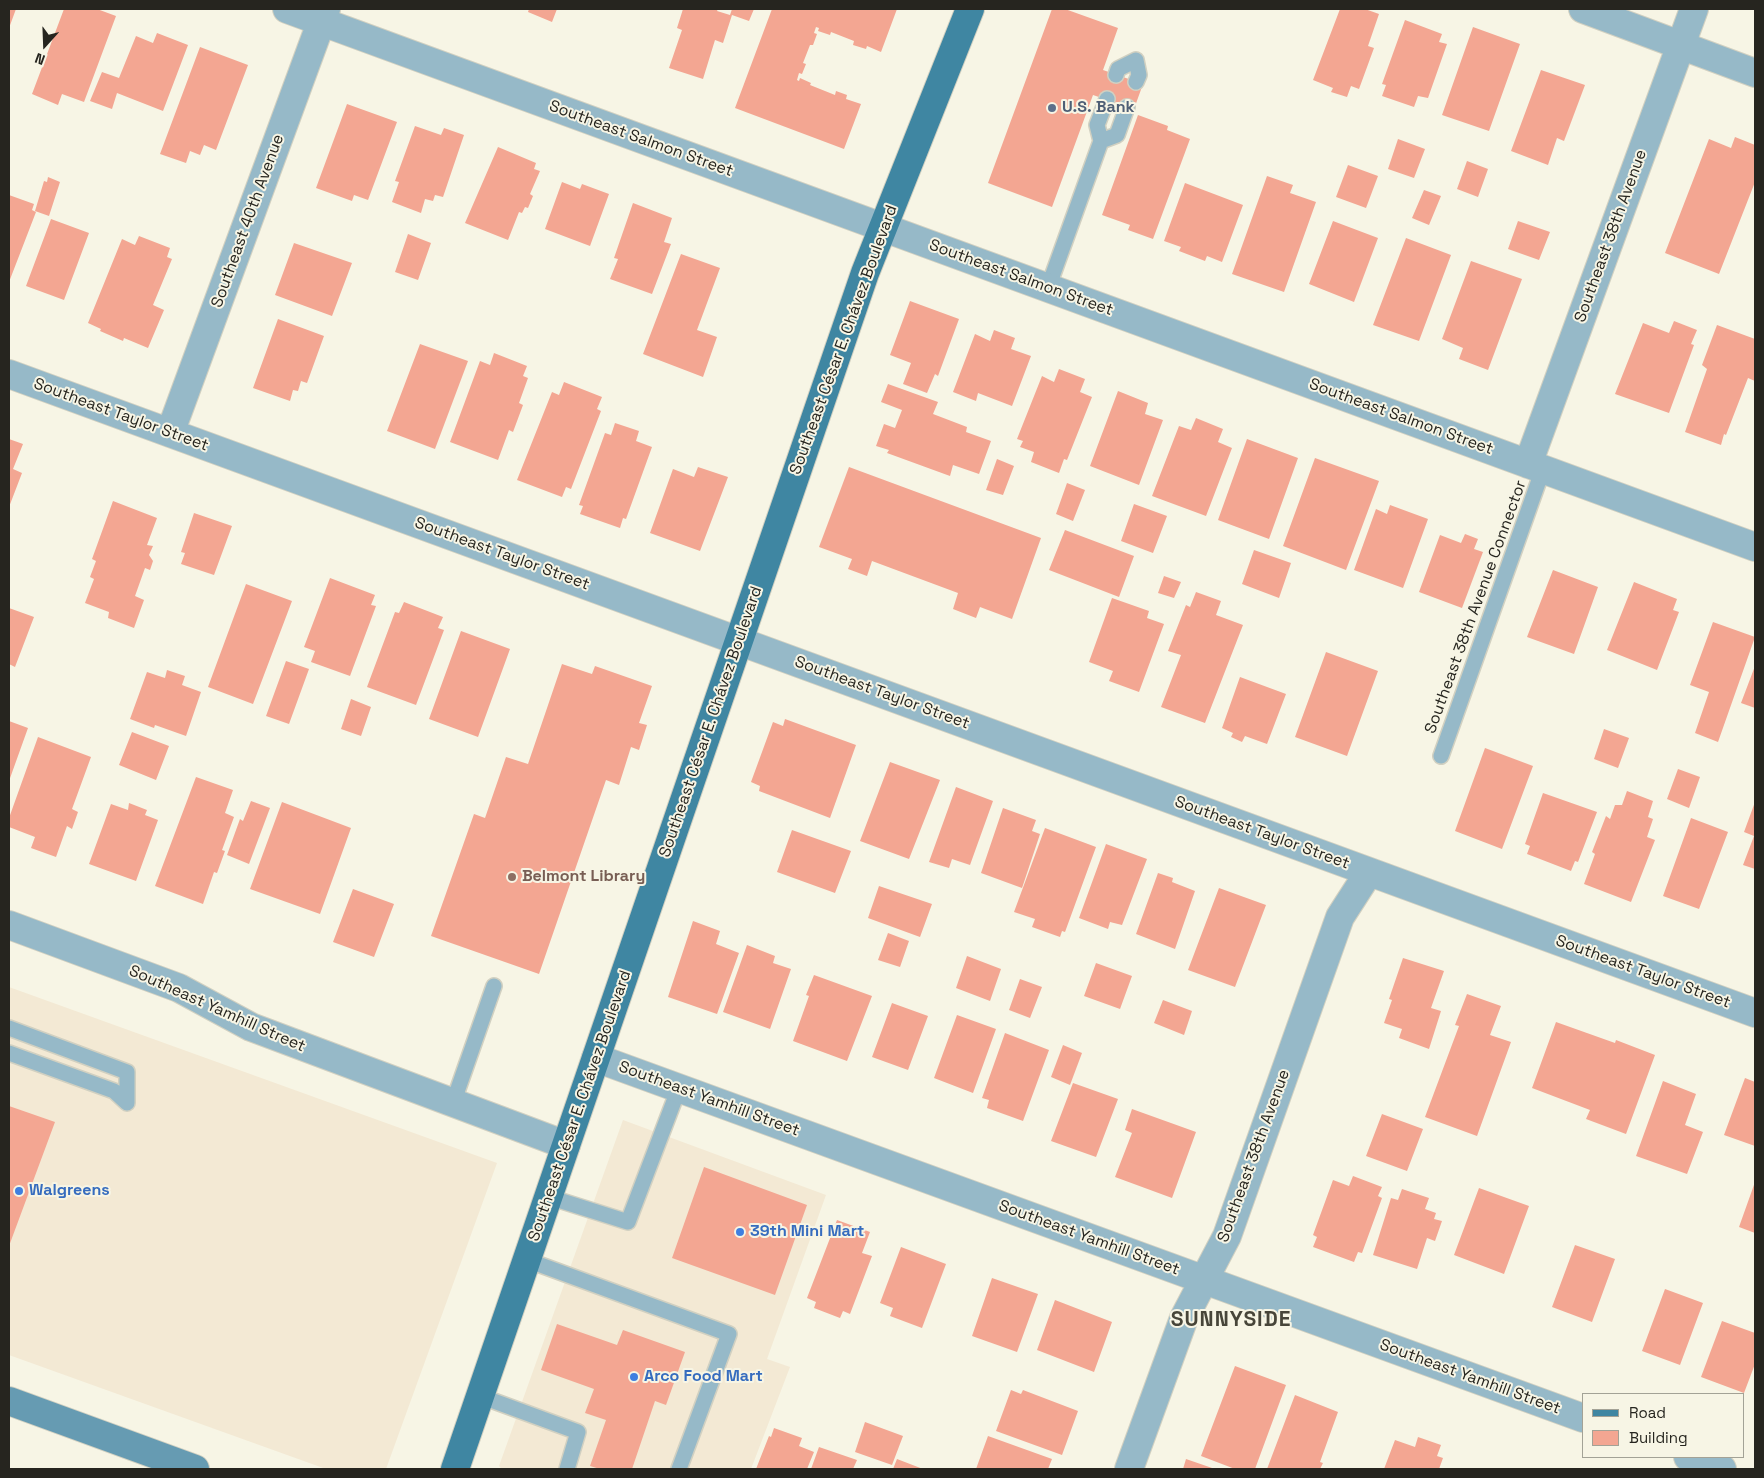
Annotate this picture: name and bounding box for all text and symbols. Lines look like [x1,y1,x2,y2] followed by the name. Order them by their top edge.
[20,20,70,70] north arrow
[32,49,47,69] text: N
[546,97,736,181] street label: Southeast Salmon Street
[1062,98,1135,118] place label: U.S. Bank
[1046,102,1058,114] marker: U.S. Bank
[208,132,288,310] street label: Southeast 40th Avenue
[1571,147,1651,325] street label: Southeast 38th Avenue
[786,203,902,477] street label: Southeast César E. Chávez Boulevard
[926,236,1116,320] street label: Southeast Salmon Street
[31,374,211,456] street label: Southeast Taylor Street
[1306,375,1496,459] street label: Southeast Salmon Street
[1421,478,1531,736] street label: Southeast 38th Avenue Connector
[412,513,592,595] street label: Southeast Taylor Street
[655,584,767,860] street label: Southeast César E. Chávez Boulevard
[792,652,972,734] street label: Southeast Taylor Street
[1172,792,1352,874] street label: Southeast Taylor Street
[522,867,645,887] place label: Belmont Library
[506,871,518,883] marker: Belmont Library
[1553,931,1733,1013] street label: Southeast Taylor Street
[126,961,308,1057] street label: Southeast Yamhill Street
[524,968,636,1244] street label: Southeast César E. Chávez Boulevard
[616,1057,802,1141] street label: Southeast Yamhill Street
[1214,1067,1294,1245] street label: Southeast 38th Avenue
[29,1181,110,1201] place label: Walgreens
[13,1185,25,1197] marker: Walgreens
[996,1196,1182,1280] street label: Southeast Yamhill Street
[750,1222,864,1242] place label: 39th Mini Mart
[734,1226,746,1238] marker: 39th Mini Mart
[1170,1307,1292,1333] district label: SUNNYSIDE
[1377,1335,1563,1419] street label: Southeast Yamhill Street
[644,1367,763,1387] place label: Arco Food Mart
[628,1371,640,1383] marker: Arco Food Mart
[1582,1393,1744,1458] legend
[1629,1403,1666,1422] text: Road
[1629,1428,1688,1447] text: Building

